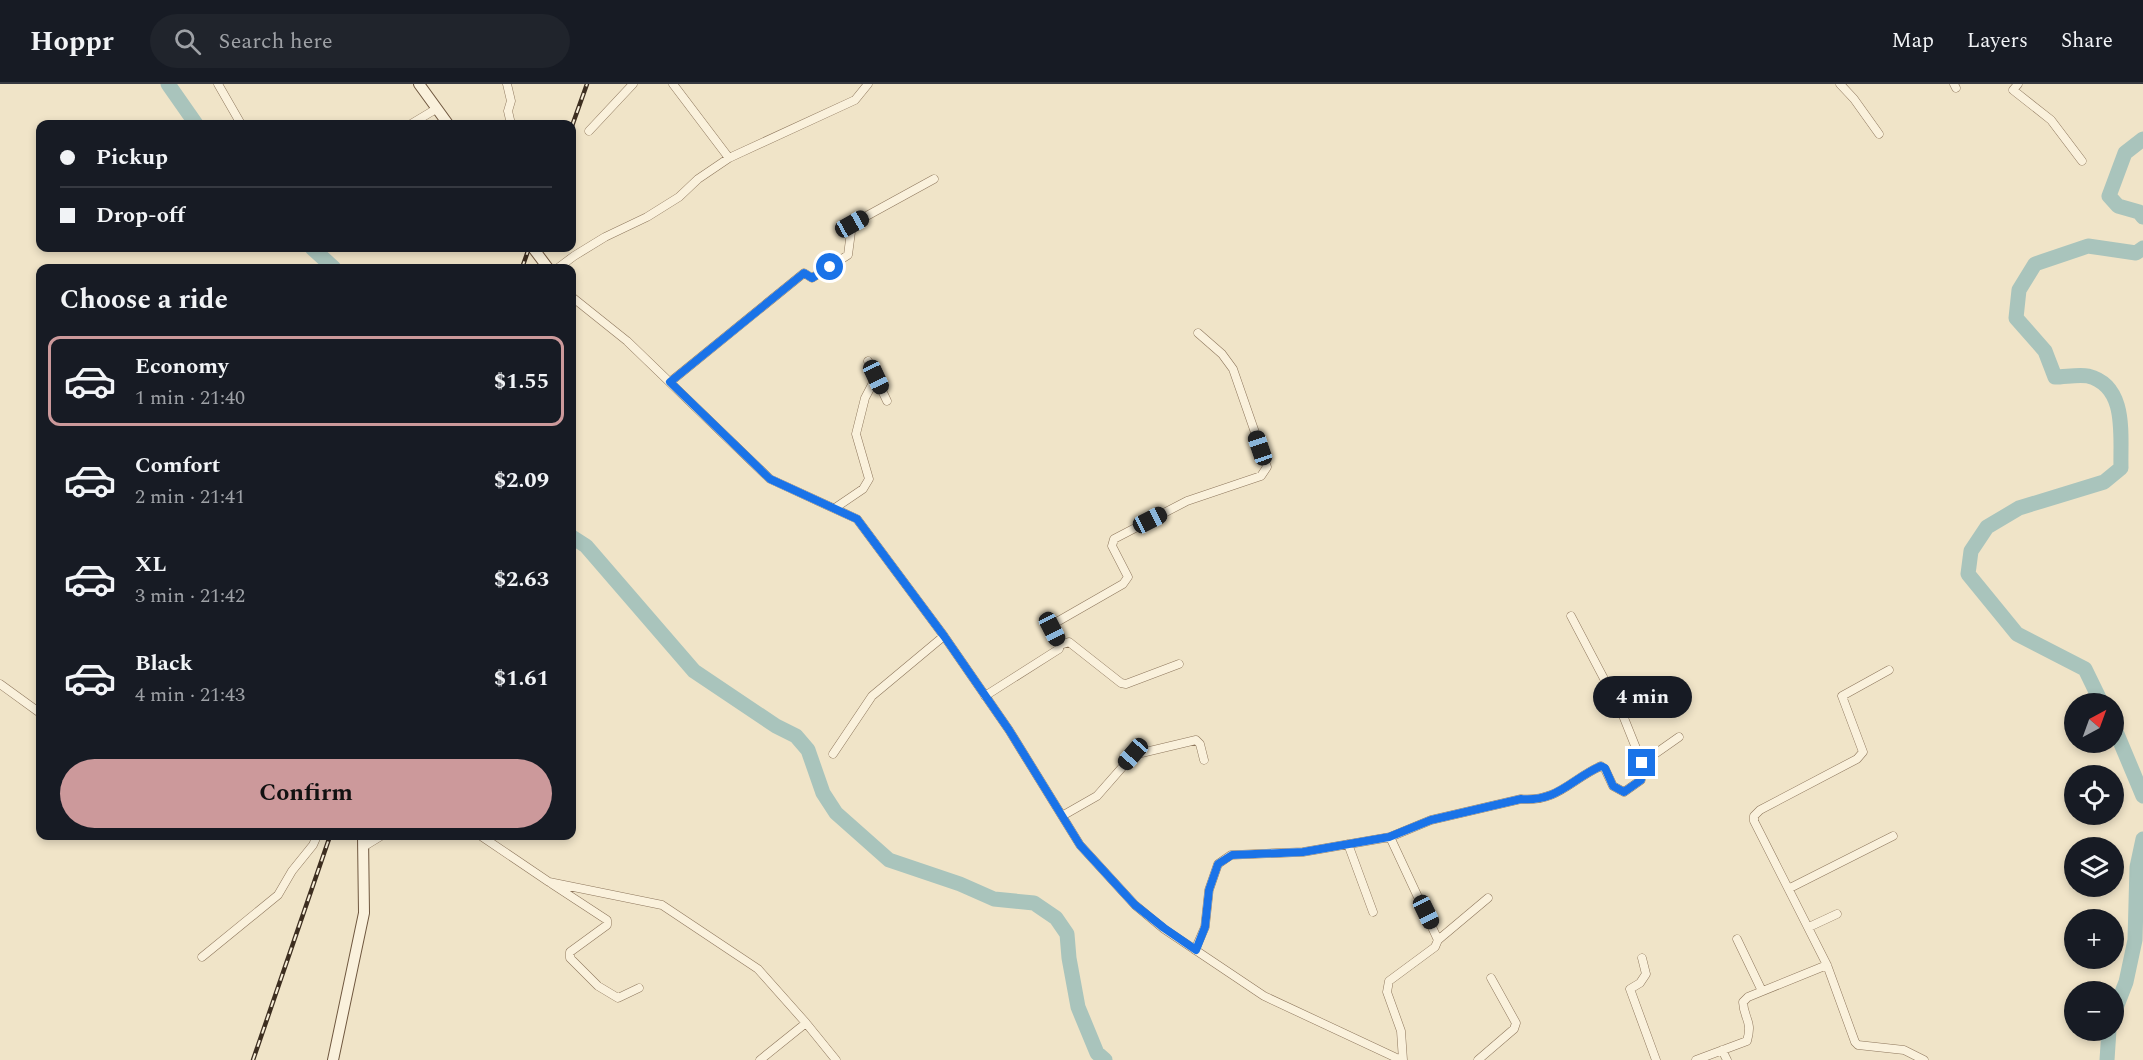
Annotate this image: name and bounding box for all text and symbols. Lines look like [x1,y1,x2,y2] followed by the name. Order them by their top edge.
[150,14,570,68] search box
[30,20,114,63] text: Hoppr
[171,25,204,58] icon: search
[219,25,333,58] text: Search here
[1892,25,1934,57] text: Map
[1967,25,2028,57] text: Layers
[2061,25,2113,57] text: Share
[96,141,168,174] text: Pickup
[96,199,185,232] text: Drop-off
[832,207,872,241] car
[816,253,843,280] route start
[60,279,228,321] text: Choose a ride
[135,350,228,383] text: Economy
[63,354,117,408] icon: car
[860,357,892,397] car
[494,365,549,398] text: $1.55
[135,383,245,413] text: 1 min · 21:40
[1246,428,1274,468] car
[135,449,220,482] text: Comfort
[63,453,117,507] icon: car
[494,464,549,497] text: $2.09
[135,482,245,512] text: 2 min · 21:41
[1130,504,1170,536] car
[135,548,166,581] text: XL
[63,552,117,606] icon: car
[494,563,549,596] text: $2.63
[135,581,245,611] text: 3 min · 21:42
[1036,609,1068,649] car
[135,647,193,680] text: Black
[63,651,117,705] icon: car
[494,662,549,695] text: $1.61
[1592,676,1692,718] callout: 4 min
[135,680,245,710] text: 4 min · 21:43
[1616,682,1669,712] text: 4 min
[2064,693,2124,753] north arrow
[2064,693,2124,1041] map controls
[1114,735,1152,773] car
[1628,749,1655,776] route end
[60,759,552,828] button: Confirm
[2064,765,2124,825] button: locate
[2064,837,2124,897] button: layers
[1410,892,1442,932] car
[2064,909,2124,969] button: +
[2064,981,2124,1041] button: −

